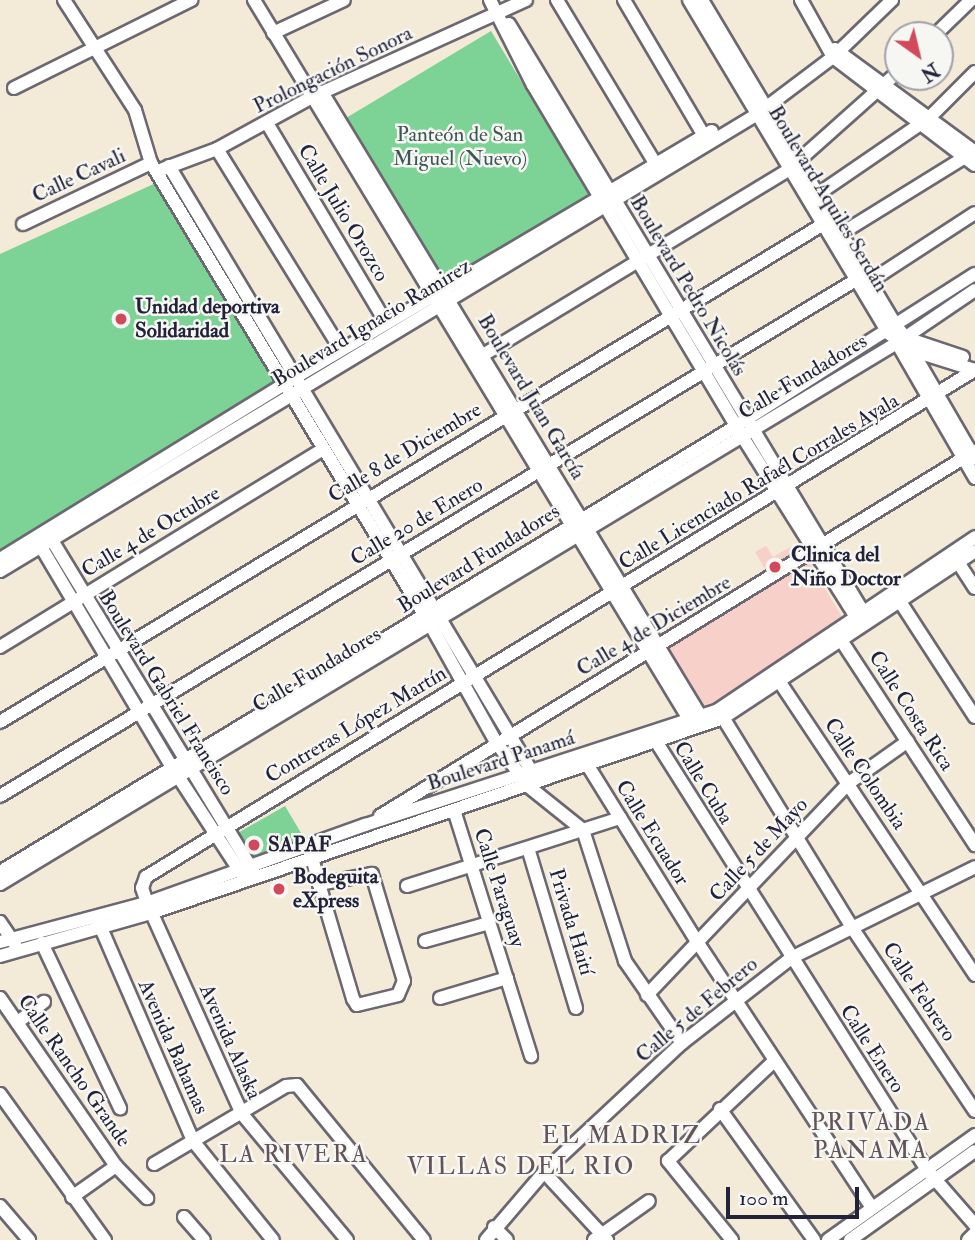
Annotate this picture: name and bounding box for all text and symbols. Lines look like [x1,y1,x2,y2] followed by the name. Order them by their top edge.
[250,21,416,119] street label: Prolongación Sonora
[884,21,954,91] north arrow
[916,57,943,86] text: N
[762,101,894,297] street label: Boulevard Aquiles Serdán
[393,122,527,172] park label: Panteón de San Miguel (Nuevo)
[292,140,394,286] street label: Calle Julio Orozco
[28,143,130,209] street label: Calle Cavali
[624,191,752,381] street label: Boulevard Pedro Nicolás
[268,254,476,392] street label: Boulevard Ignacio Ramirez
[135,294,280,344] place label: Unidad deportiva Solidaridad
[472,310,590,484] street label: Boulevard Juan García
[113,311,129,327] marker: Unidad deportiva Solidaridad
[734,329,872,425] street label: Calle Fundadores
[615,388,903,576] street label: Calle Licenciado Rafaél Corrales Ayala
[324,397,486,509] street label: Calle 8 de Diciembre
[346,473,488,571] street label: Calle 20 de Enero
[77,481,225,583] street label: Calle 4 de Octubre
[393,499,565,619] street label: Boulevard Fundadores
[791,542,901,592] place label: Clinica del Niño Doctor
[765,557,785,577] marker: Clinica del Niño Doctor
[572,570,736,682] street label: Calle 4 de Diciembre
[93,586,239,800] street label: Boulevard Gabriel Francisco
[248,622,386,718] street label: Calle Fundadores
[863,646,959,776] street label: Calle Costa Rica
[261,661,451,789] street label: Contreras López Martín
[818,713,912,835] street label: Calle Colombia
[424,725,578,797] street label: Boulevard Panamá
[668,737,738,829] street label: Calle Cuba
[610,776,694,890] street label: Calle Ecuador
[704,793,814,907] street label: Calle 5 de Mayo
[468,825,530,951] street label: Calle Paraguay
[268,832,331,858] place label: SAPAF
[246,837,262,853] marker: SAPAF
[293,864,378,914] place label: Bodeguita eXpress
[543,866,599,978] street label: Privada Haití
[271,881,287,897] marker: Bodeguita eXpress
[877,938,961,1046] street label: Calle Febrero
[631,952,763,1068] street label: Calle 5 de Febrero
[132,976,214,1118] street label: Avenida Bahamas
[193,981,267,1103] street label: Avenida Alaska
[12,990,136,1152] street label: Calle Rancho Grande
[834,1000,910,1098] street label: Calle Enero
[812,1109,930,1165] district label: PRIVADA PANAMA
[543,1122,701,1150] district label: EL MADRIZ
[220,1141,368,1169] district label: LA RIVERA
[408,1153,634,1181] district label: VILLAS DEL RIO
[730,1174,863,1218] scale bar
[739,1185,789,1212] text: 100 m

